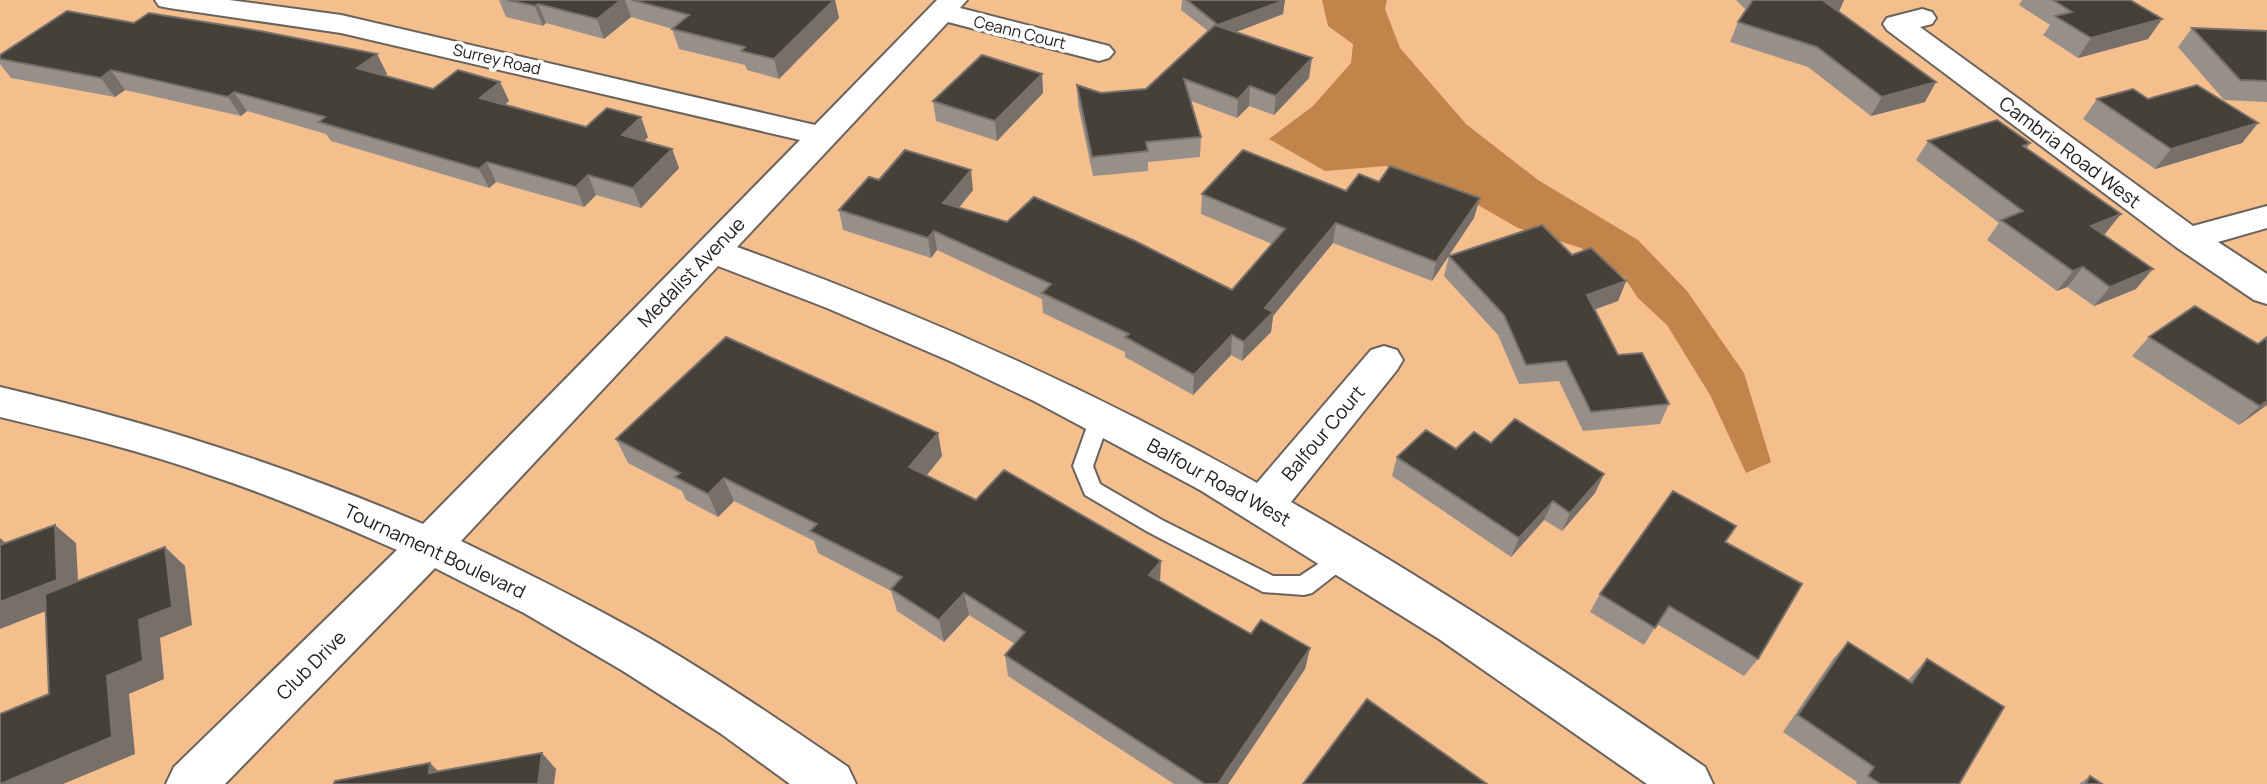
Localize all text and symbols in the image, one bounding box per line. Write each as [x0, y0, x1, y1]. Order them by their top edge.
street label: Ceann Court [972, 10, 1068, 54]
street label: Surrey Road [451, 38, 543, 80]
street label: Cambria Road West [1994, 90, 2146, 214]
street label: Medalist Avenue [632, 211, 750, 333]
street label: Balfour Court [1276, 380, 1370, 486]
street label: Balfour Road West [1143, 432, 1295, 532]
street label: Tournament Boulevard [340, 497, 530, 605]
street label: Club Drive [270, 624, 352, 706]

